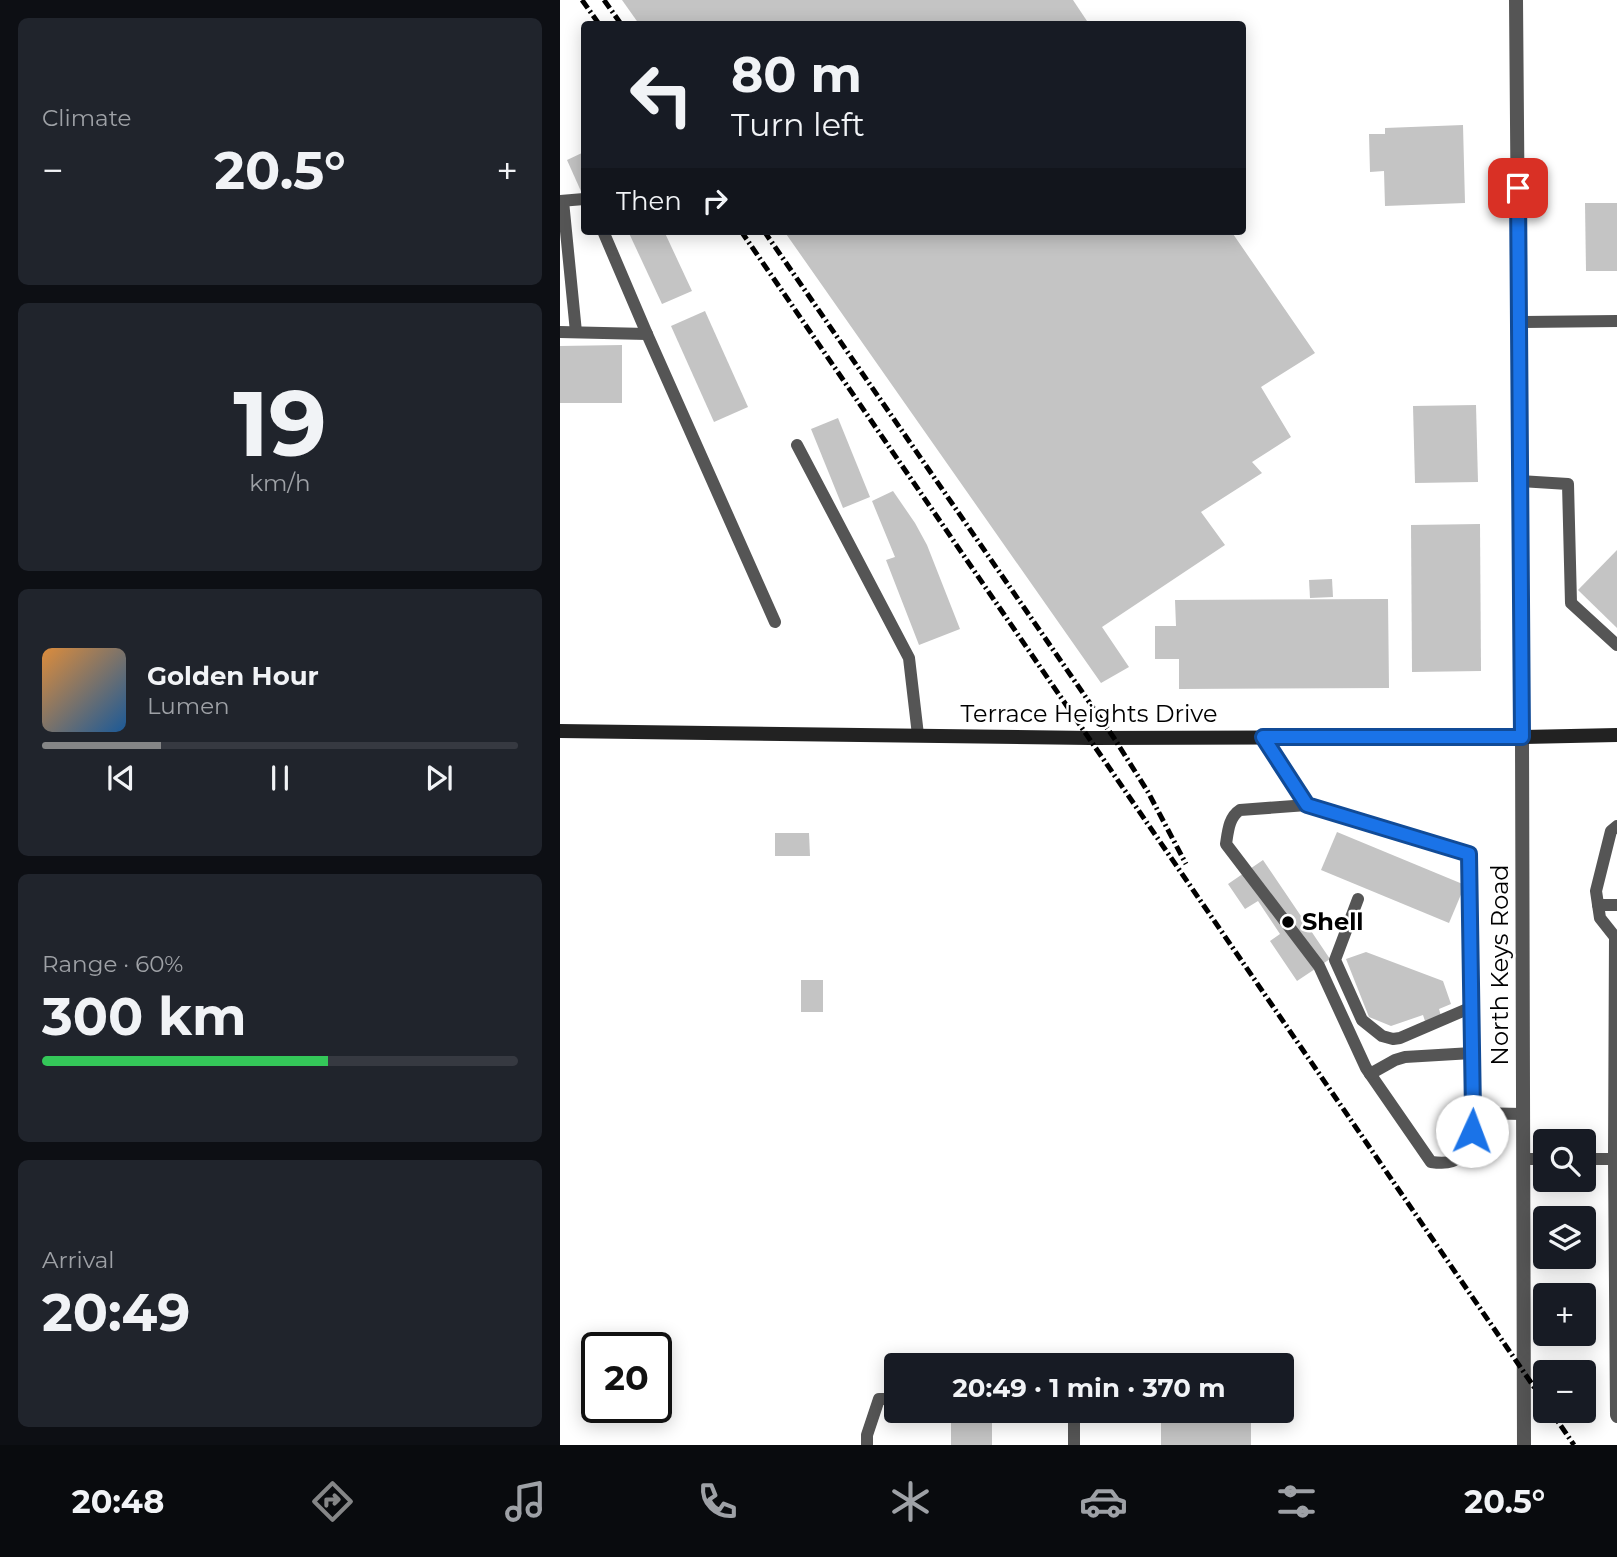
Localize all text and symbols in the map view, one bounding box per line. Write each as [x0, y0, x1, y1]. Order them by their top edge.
text: 80 m [731, 45, 862, 104]
icon: left [616, 49, 707, 140]
text: Climate [42, 104, 131, 132]
text: Turn left [731, 105, 865, 144]
text: 20.5° [214, 139, 346, 202]
text: − [42, 147, 64, 194]
text: + [496, 147, 518, 194]
pin [1488, 158, 1548, 218]
icon: arrive [1499, 169, 1537, 207]
icon: right [696, 182, 734, 220]
text: Then [616, 185, 682, 217]
text: 19 [233, 368, 327, 479]
text: km/h [249, 469, 311, 497]
text: Golden Hour [147, 660, 319, 692]
text: Lumen [147, 692, 230, 720]
street label: Terrace Heights Drive [960, 699, 1218, 728]
icon: previous [102, 759, 140, 797]
icon: pause [261, 759, 299, 797]
icon: next [420, 759, 458, 797]
street label: North Keys Road [1485, 864, 1514, 1066]
place label: Shell [1302, 907, 1364, 936]
marker: Shell [1280, 914, 1296, 930]
text: Range · 60% [42, 950, 183, 978]
text: 300 km [42, 985, 247, 1048]
position arrow [1435, 1094, 1509, 1168]
map controls [1533, 1129, 1596, 1423]
button: search [1533, 1129, 1596, 1192]
button: layers [1533, 1206, 1596, 1269]
text: Arrival [42, 1246, 115, 1274]
text: 20:49 [42, 1281, 190, 1344]
button: + [1533, 1283, 1596, 1346]
speed limit sign: 20 [581, 1332, 672, 1423]
button: − [1533, 1360, 1596, 1423]
text: 20:49 · 1 min · 370 m [953, 1372, 1226, 1404]
icon: directions [308, 1477, 357, 1526]
icon: music [501, 1477, 550, 1526]
icon: phone [693, 1477, 742, 1526]
icon: climate [886, 1477, 935, 1526]
icon: car [1079, 1477, 1128, 1526]
icon: filters [1272, 1477, 1321, 1526]
text: 20:48 [72, 1482, 164, 1521]
text: 20.5° [1464, 1482, 1545, 1521]

